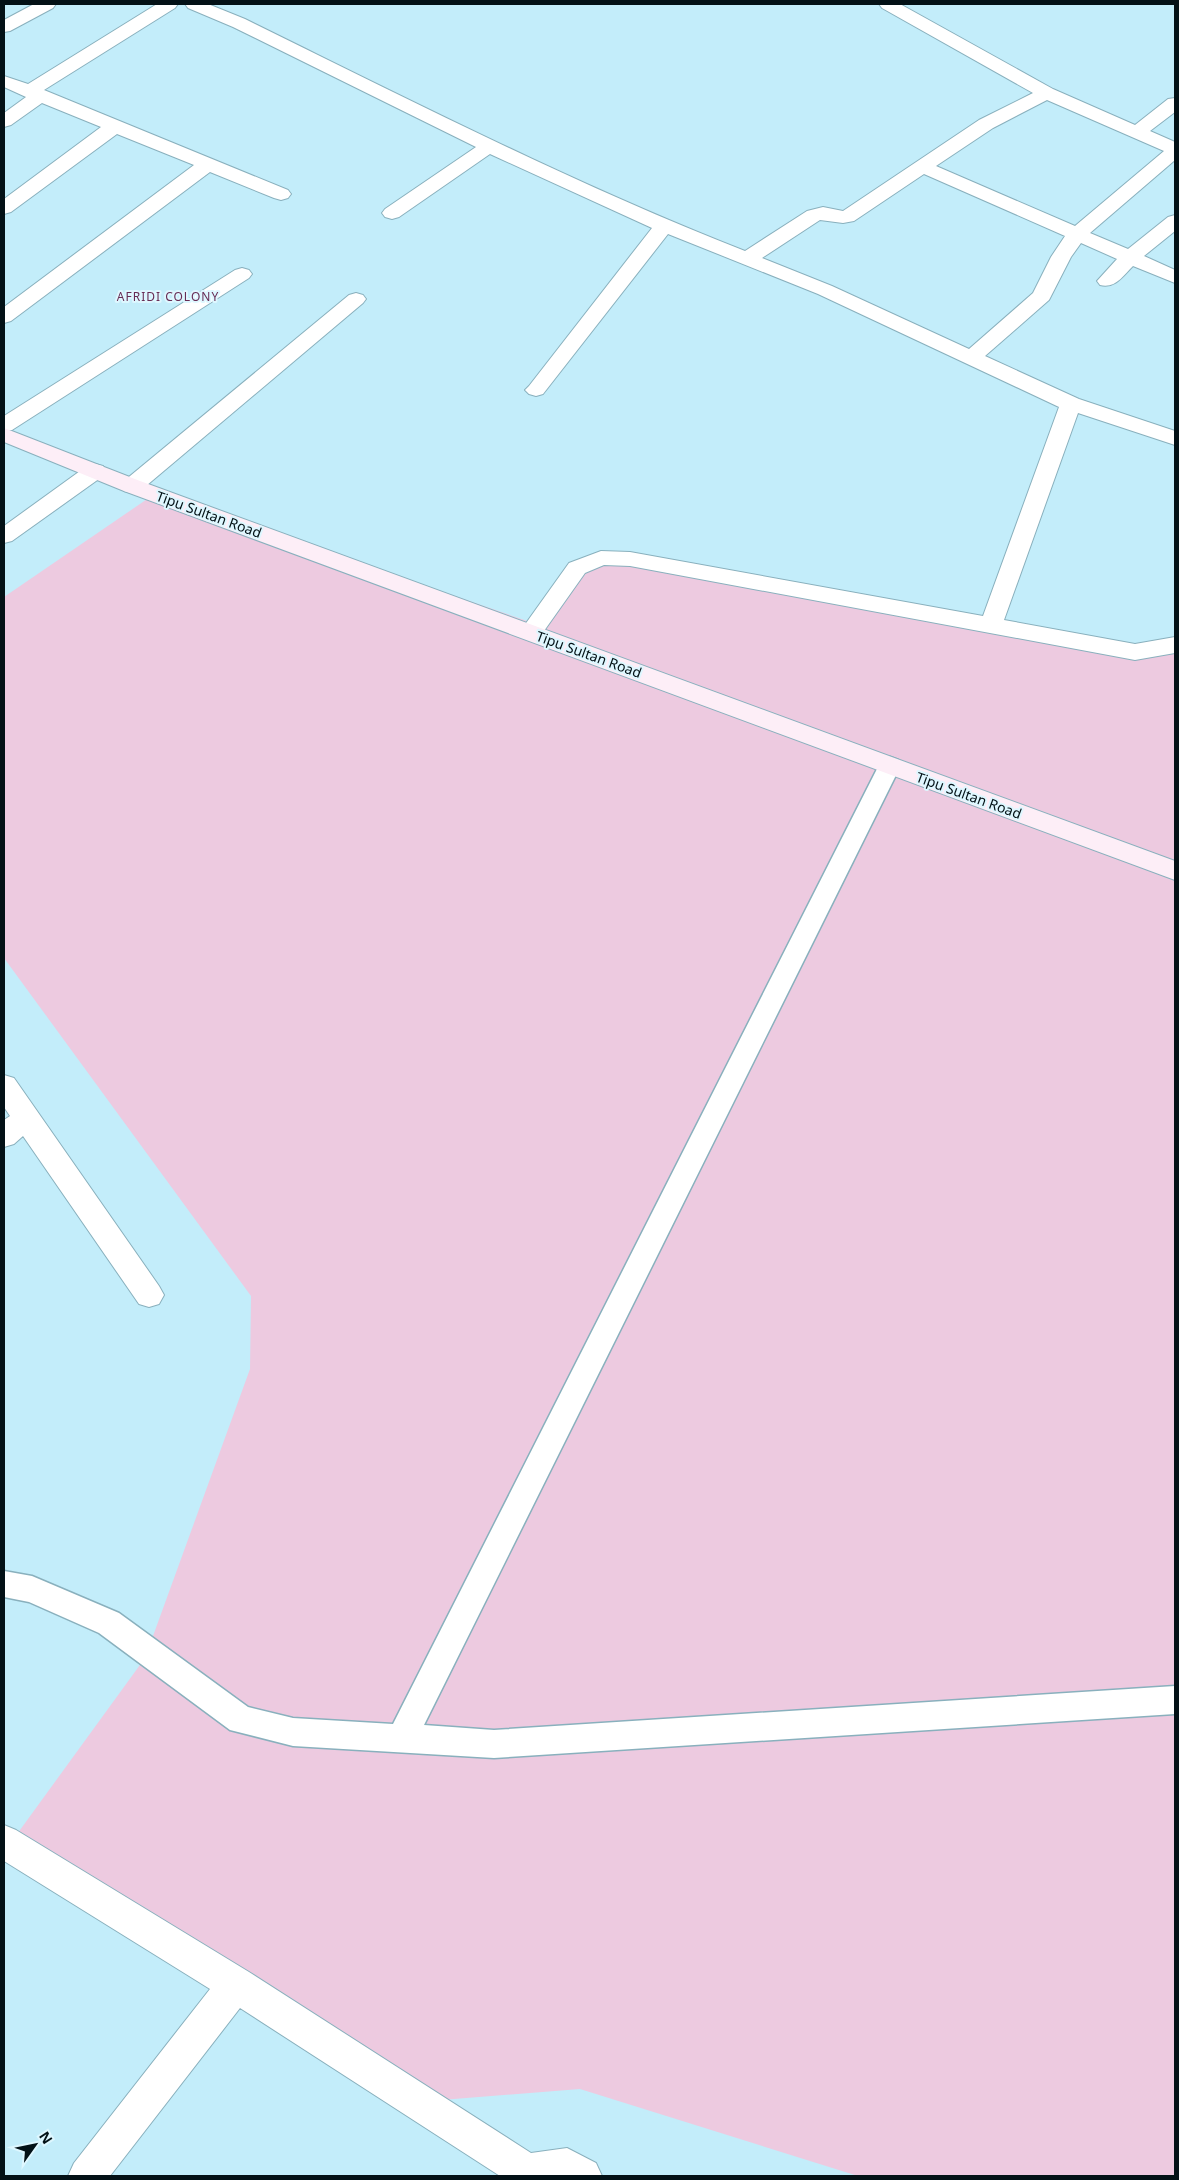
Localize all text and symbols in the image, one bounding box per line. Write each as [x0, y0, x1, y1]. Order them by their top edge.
district label: AFRIDI COLONY [117, 288, 219, 305]
street label: Tipu Sultan Road [154, 486, 264, 542]
street label: Tipu Sultan Road [534, 626, 644, 682]
street label: Tipu Sultan Road [914, 767, 1024, 823]
north arrow [10, 2120, 60, 2170]
text: N [35, 2128, 57, 2148]

